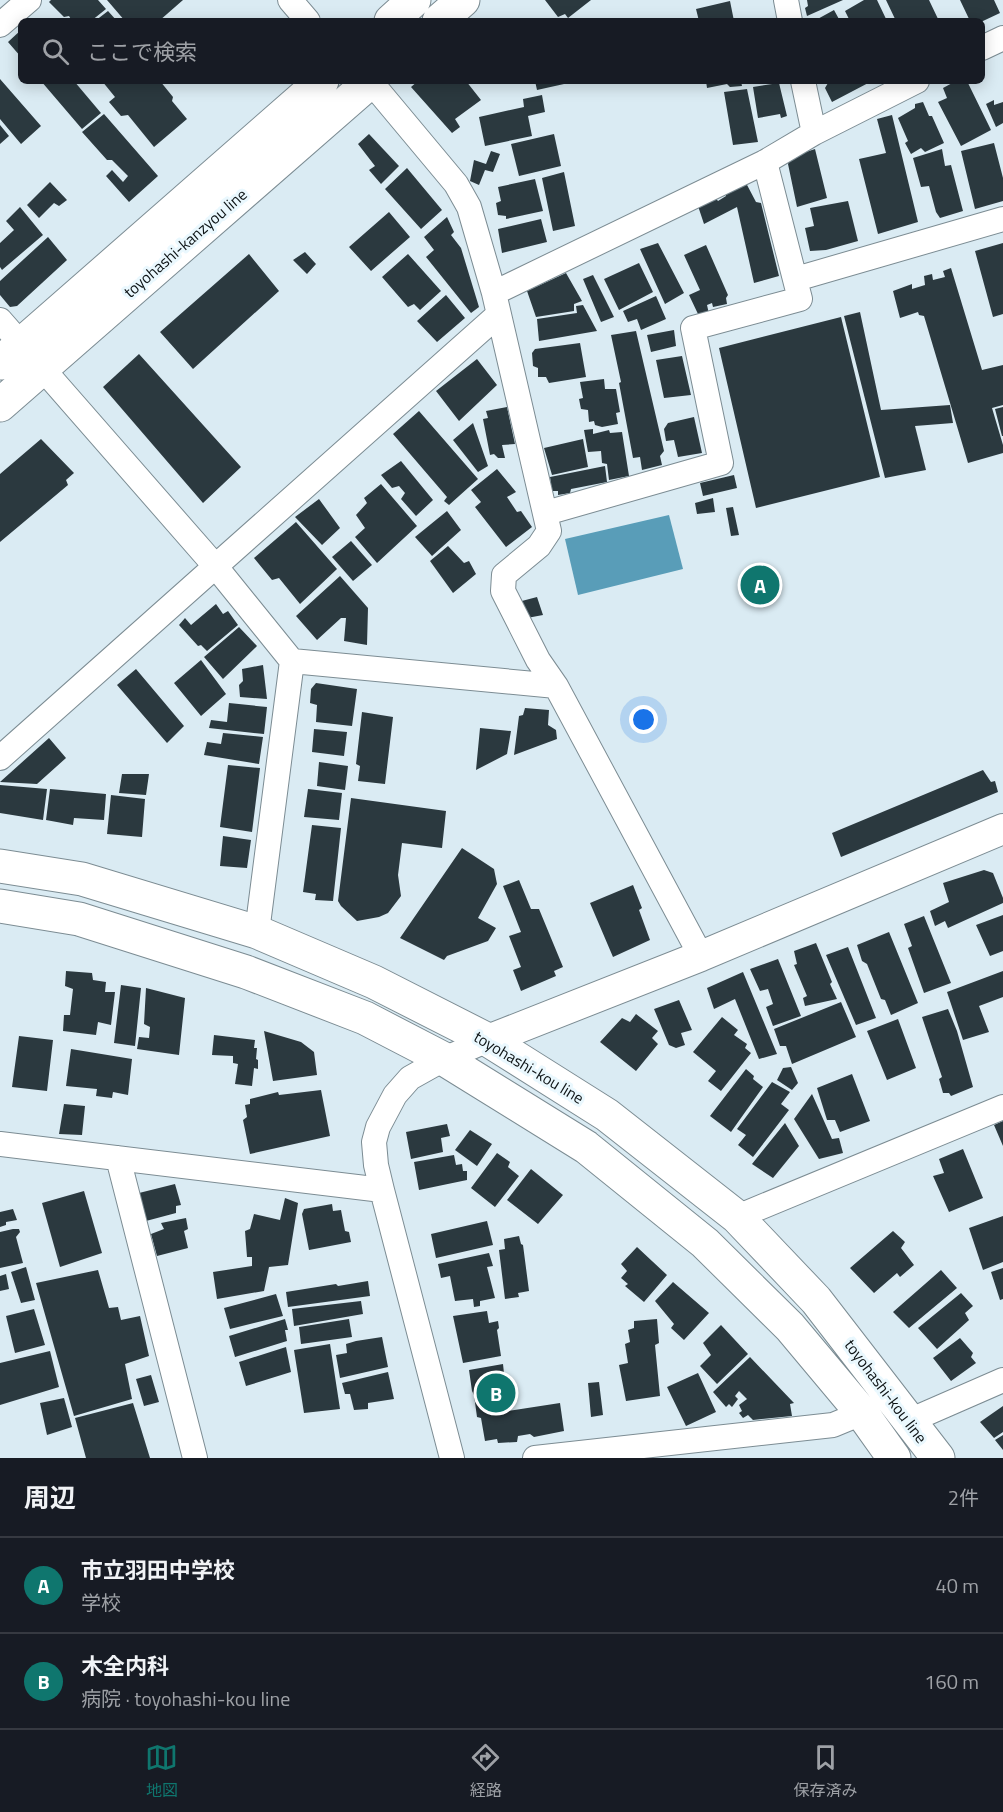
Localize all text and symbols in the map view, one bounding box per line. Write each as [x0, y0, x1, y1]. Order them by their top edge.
search box [18, 18, 985, 84]
icon: search [39, 35, 72, 68]
text: ここで検索 [87, 35, 197, 69]
street label: toyohashi-kanzyou line [118, 183, 252, 303]
pin: A [740, 562, 780, 608]
your location [629, 705, 658, 734]
street label: toyohashi-kou line [469, 1025, 589, 1109]
street label: toyohashi-kou line [839, 1334, 933, 1448]
pin: B [476, 1370, 516, 1416]
text: 周辺 [24, 1478, 76, 1517]
text: 2件 [948, 1482, 979, 1513]
text: 市立羽田中学校 [81, 1553, 235, 1587]
text: A [37, 1570, 50, 1601]
text: 40 m [935, 1570, 979, 1601]
text: 学校 [81, 1587, 121, 1618]
text: 木全内科 [81, 1649, 169, 1683]
text: B [37, 1666, 50, 1697]
text: 160 m [924, 1666, 979, 1697]
text: 病院 · toyohashi-kou line [81, 1683, 290, 1714]
tab: 地図 [145, 1741, 178, 1802]
tab: 経路 [469, 1741, 502, 1802]
tab: 保存済み [793, 1741, 857, 1802]

